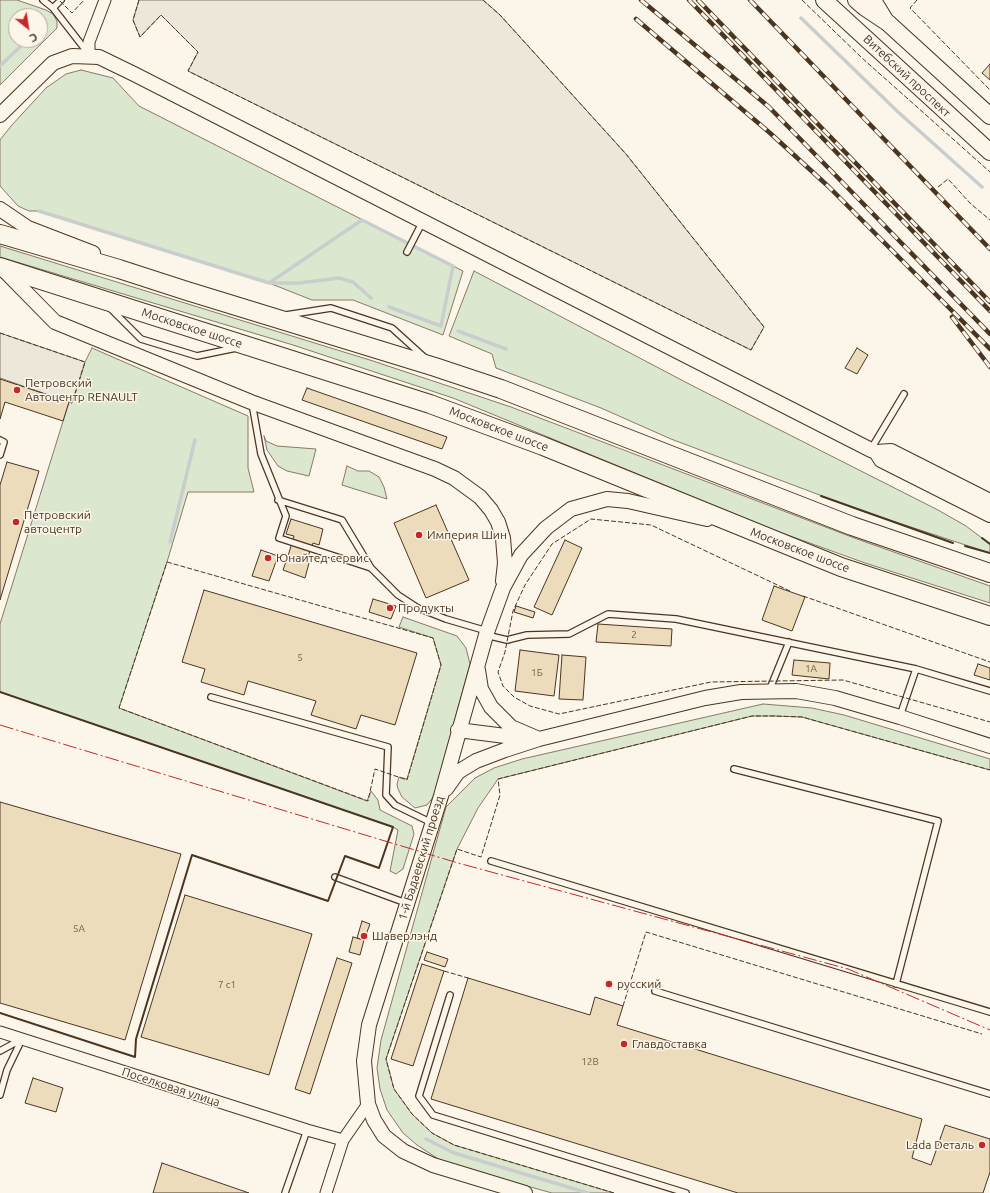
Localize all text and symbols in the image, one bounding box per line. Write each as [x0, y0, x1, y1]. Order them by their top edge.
north arrow [8, 8, 48, 48]
text: С [27, 31, 40, 44]
street label: Витебский проспект [860, 32, 954, 120]
street label: Московское шоссе [140, 305, 244, 351]
place label: Петровский Автоцентр RENAULT [25, 376, 138, 404]
marker: Петровский Автоцентр RENAULT [12, 385, 22, 395]
street label: Московское шоссе [447, 403, 551, 455]
place label: Петровский автоцентр [24, 508, 91, 536]
marker: Петровский автоцентр [11, 517, 21, 527]
street label: Московское шоссе [748, 524, 852, 576]
place label: Империя Шин [427, 528, 507, 542]
marker: Империя Шин [414, 530, 424, 540]
place label: Юнайтед сервис [276, 551, 369, 565]
marker: Юнайтед сервис [263, 553, 273, 563]
place label: Продукты [398, 601, 454, 615]
marker: Продукты [385, 603, 395, 613]
house number: 2 [631, 629, 637, 641]
house number: 5 [297, 652, 303, 664]
house number: 1А [805, 663, 817, 675]
house number: 1Б [531, 667, 543, 679]
street label: 1-й Бадаевский проезд [395, 794, 447, 922]
house number: 5А [73, 923, 85, 935]
place label: Шаверлэнд [372, 929, 437, 943]
marker: Шаверлэнд [359, 931, 369, 941]
place label: русский [617, 977, 661, 991]
house number: 7 с1 [218, 979, 236, 991]
marker: русский [604, 979, 614, 989]
place label: Главдоставка [632, 1037, 707, 1051]
marker: Главдоставка [619, 1039, 629, 1049]
house number: 12В [581, 1056, 599, 1068]
street label: Поселковая улица [120, 1064, 222, 1110]
place label: Lada Dеталь [906, 1138, 974, 1152]
marker: Lada Dеталь [977, 1140, 987, 1150]

